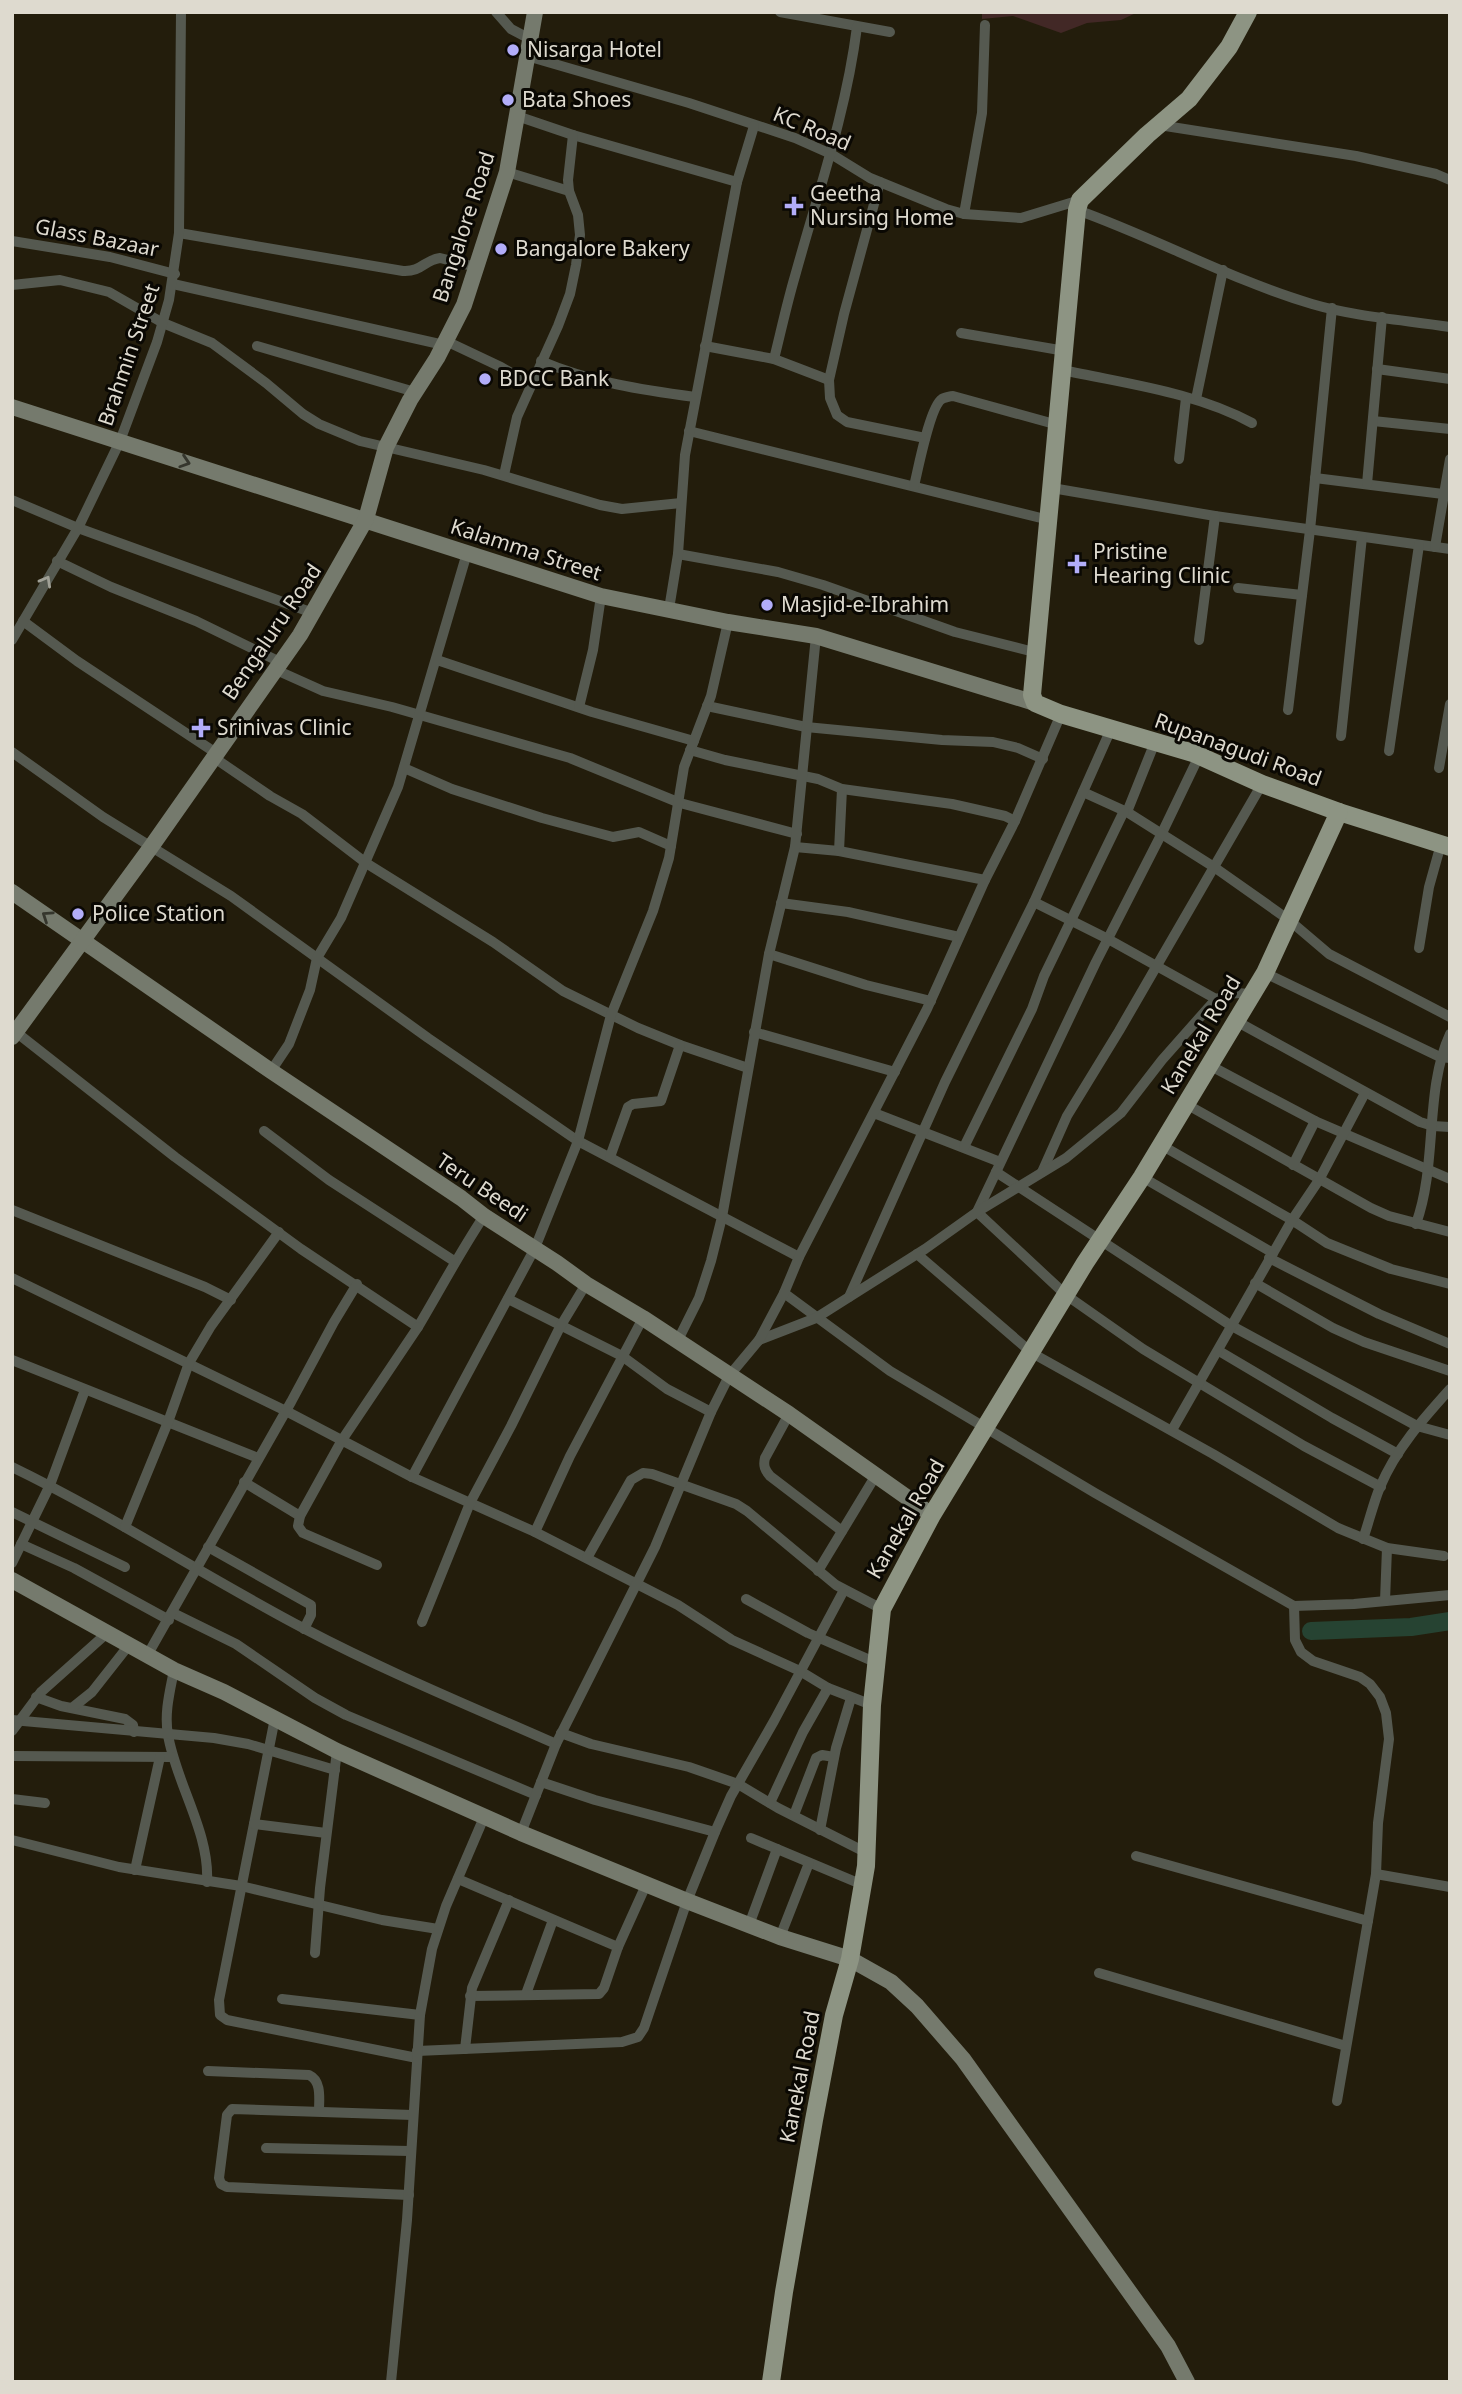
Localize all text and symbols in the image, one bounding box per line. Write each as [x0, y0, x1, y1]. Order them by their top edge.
place label: Nisarga Hotel [527, 35, 662, 63]
marker: Nisarga Hotel [505, 42, 521, 58]
place label: Bata Shoes [522, 85, 631, 113]
marker: Bata Shoes [500, 92, 516, 108]
street label: KC Road [769, 99, 856, 157]
street label: Bangalore Road [425, 148, 501, 306]
place label: Geetha Nursing Home [810, 179, 954, 231]
marker: Geetha Nursing Home [784, 196, 804, 216]
street label: Glass Bazaar [33, 211, 162, 263]
place label: Bangalore Bakery [515, 234, 690, 262]
marker: Bangalore Bakery [493, 241, 509, 257]
street label: Brahmin Street [91, 279, 166, 430]
place label: BDCC Bank [499, 364, 610, 392]
marker: BDCC Bank [477, 371, 493, 387]
one-way arrow [178, 454, 191, 468]
street label: Kalamma Street [447, 511, 606, 587]
place label: Pristine Hearing Clinic [1093, 537, 1230, 589]
marker: Pristine Hearing Clinic [1067, 554, 1087, 574]
street label: Bengaluru Road [215, 558, 327, 705]
one-way arrow [38, 575, 51, 588]
place label: Masjid-e-Ibrahim [781, 590, 949, 618]
marker: Masjid-e-Ibrahim [759, 597, 775, 613]
street label: Rupanagudi Road [1151, 706, 1326, 792]
place label: Srinivas Clinic [217, 713, 352, 741]
marker: Srinivas Clinic [191, 718, 211, 738]
place label: Police Station [92, 899, 225, 927]
marker: Police Station [70, 906, 86, 922]
one-way arrow [42, 912, 55, 924]
street label: Kanekal Road [1154, 970, 1247, 1099]
street label: Teru Beedi [431, 1146, 534, 1228]
street label: Kanekal Road [860, 1454, 951, 1583]
street label: Kanekal Road [772, 2008, 826, 2145]

